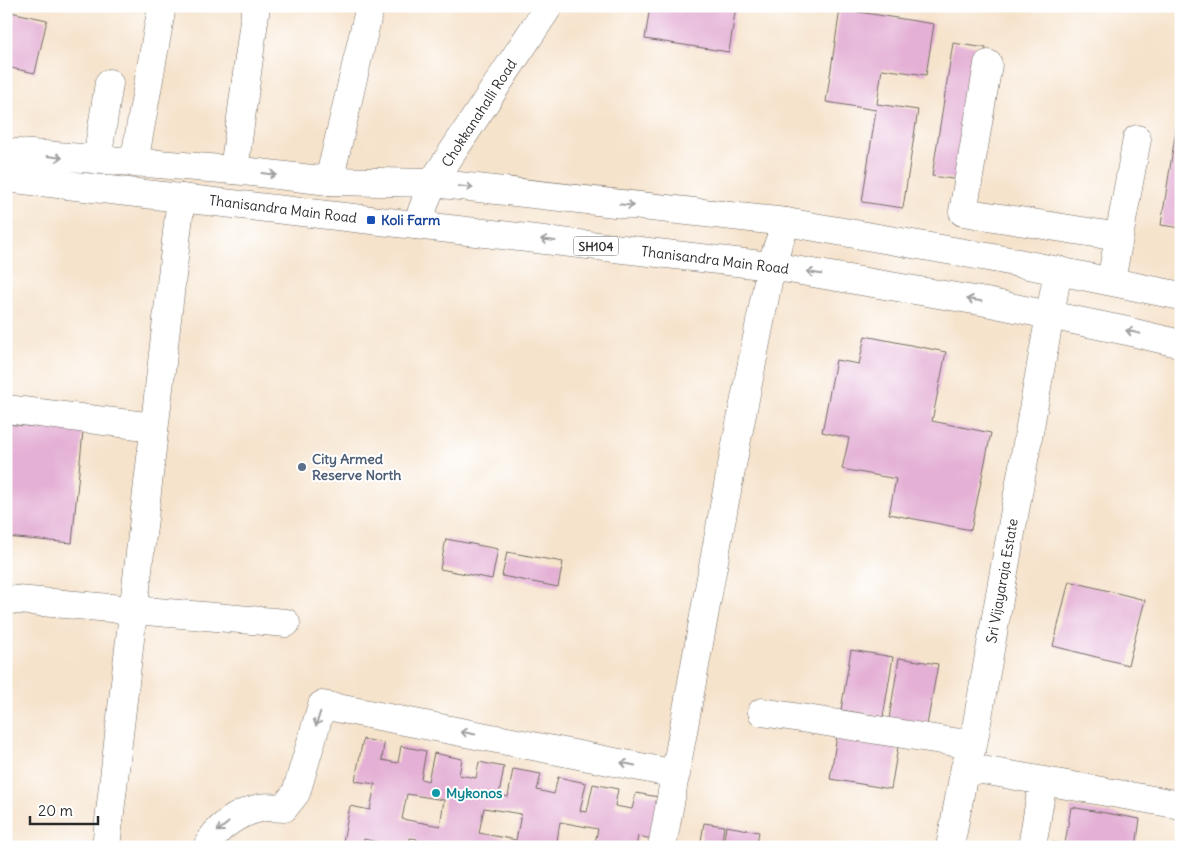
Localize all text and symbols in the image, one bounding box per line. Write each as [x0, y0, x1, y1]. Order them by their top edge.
street label: Chokkanahalli Road [437, 56, 521, 170]
one-way arrow [46, 152, 62, 162]
one-way arrow [261, 169, 277, 179]
one-way arrow [458, 182, 474, 192]
street label: Thanisandra Main Road [208, 191, 358, 227]
one-way arrow [619, 200, 635, 209]
place label: Koli Farm [381, 211, 441, 229]
marker: Koli Farm [365, 214, 377, 226]
one-way arrow [541, 235, 557, 245]
road number: SH104 [574, 237, 618, 256]
street label: Thanisandra Main Road [640, 242, 790, 278]
one-way arrow [806, 268, 822, 278]
one-way arrow [966, 294, 982, 304]
one-way arrow [1126, 327, 1142, 336]
place label: City Armed Reserve North [312, 450, 401, 484]
marker: City Armed Reserve North [296, 461, 308, 473]
street label: Sri Vijayaraja Estate [982, 517, 1022, 645]
one-way arrow [313, 710, 322, 726]
one-way arrow [461, 728, 477, 738]
one-way arrow [620, 759, 636, 769]
place label: Mykonos [446, 784, 503, 802]
marker: Mykonos [430, 787, 442, 799]
scale bar [30, 793, 98, 825]
text: 20 m [38, 801, 73, 820]
one-way arrow [217, 821, 230, 832]

